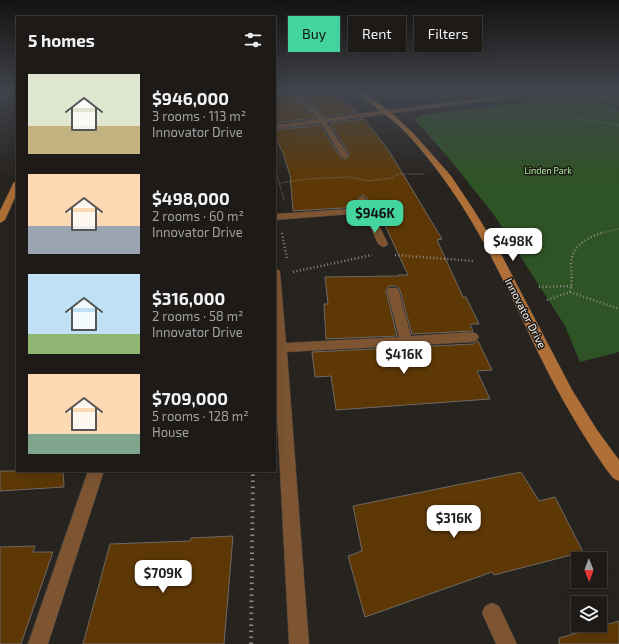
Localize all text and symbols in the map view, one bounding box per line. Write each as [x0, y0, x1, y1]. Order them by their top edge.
chip: Buy [288, 16, 340, 52]
chip: Rent [348, 16, 406, 52]
chip: Filters [414, 16, 482, 52]
icon: filters [242, 29, 264, 51]
text: 5 homes [28, 30, 95, 50]
text: $946,000 [152, 88, 229, 108]
icon: home [60, 90, 108, 138]
text: 3 rooms · 113 m² [152, 108, 246, 124]
text: Innovator Drive [152, 124, 243, 140]
park label: Linden Park [524, 165, 572, 176]
text: $498,000 [152, 188, 230, 208]
icon: home [60, 190, 108, 238]
pin: $946K [347, 200, 403, 234]
text: $946K [355, 205, 395, 221]
text: 2 rooms · 60 m² [152, 208, 244, 224]
text: Innovator Drive [152, 224, 243, 240]
pin: $498K [485, 228, 541, 262]
text: $498K [493, 233, 533, 249]
street label: Innovator Drive [503, 276, 549, 350]
text: $316,000 [152, 288, 225, 308]
icon: home [60, 290, 108, 338]
text: 2 rooms · 58 m² [152, 308, 243, 324]
text: Innovator Drive [152, 324, 243, 340]
pin: $416K [376, 341, 432, 375]
text: $416K [385, 346, 423, 362]
text: $709,000 [152, 388, 228, 408]
icon: home [60, 390, 108, 438]
text: 5 rooms · 128 m² [152, 408, 249, 424]
text: House [152, 424, 189, 440]
pin: $316K [426, 505, 482, 539]
text: $316K [436, 510, 472, 526]
north arrow [571, 552, 607, 588]
map controls [571, 552, 607, 632]
pin: $709K [135, 560, 191, 594]
text: $709K [144, 565, 182, 581]
button: layers [571, 596, 607, 632]

